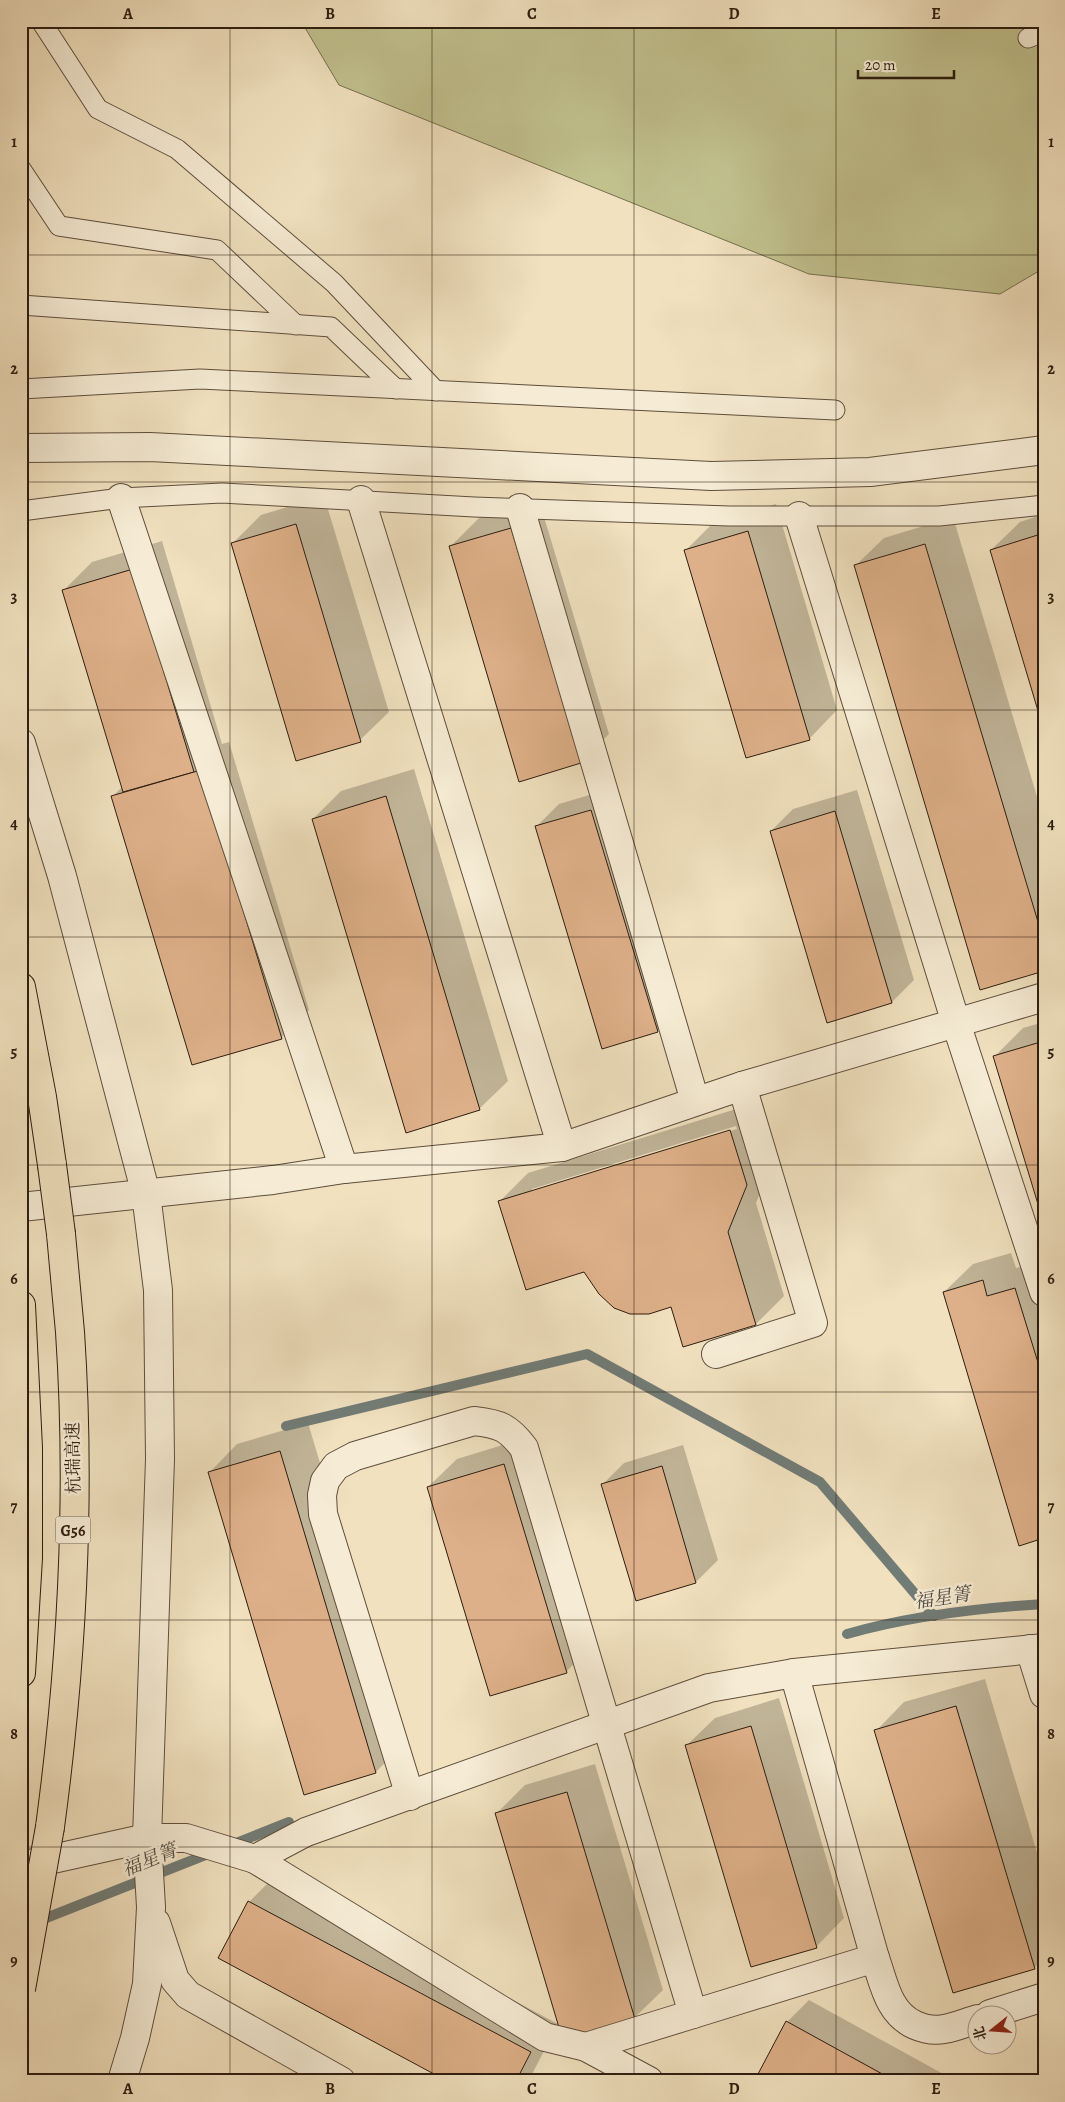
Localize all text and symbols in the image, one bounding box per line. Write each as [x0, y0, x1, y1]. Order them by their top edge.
text: A [122, 3, 134, 25]
text: B [325, 3, 335, 25]
text: C [527, 3, 537, 25]
text: D [728, 3, 740, 25]
text: E [931, 3, 941, 25]
scale bar [858, 48, 954, 80]
text: 20 m [865, 55, 896, 75]
text: 1 [11, 131, 17, 153]
text: 1 [1048, 131, 1054, 153]
text: 2 [10, 358, 18, 380]
text: 2 [1047, 358, 1055, 380]
text: 3 [11, 586, 18, 608]
text: 3 [1048, 586, 1055, 608]
text: 4 [10, 813, 18, 835]
text: 4 [1047, 813, 1055, 835]
text: 5 [11, 1041, 18, 1063]
text: 5 [1048, 1041, 1055, 1063]
text: 6 [10, 1268, 18, 1290]
text: 6 [1047, 1268, 1055, 1290]
street label: 杭瑞高速 [60, 1422, 86, 1494]
text: 7 [11, 1496, 18, 1518]
text: 7 [1048, 1496, 1055, 1518]
road number: G56 [56, 1516, 90, 1544]
water label: 福星箐 [912, 1580, 975, 1615]
text: 8 [10, 1723, 18, 1745]
text: 8 [1047, 1723, 1055, 1745]
water label: 福星箐 [118, 1836, 183, 1883]
text: 9 [10, 1950, 18, 1972]
text: 9 [1047, 1950, 1055, 1972]
north arrow [968, 2004, 1018, 2054]
text: 北 [969, 2024, 991, 2043]
text: A [122, 2078, 134, 2100]
text: B [325, 2078, 335, 2100]
text: C [527, 2078, 537, 2100]
text: D [728, 2078, 740, 2100]
text: E [931, 2078, 941, 2100]

